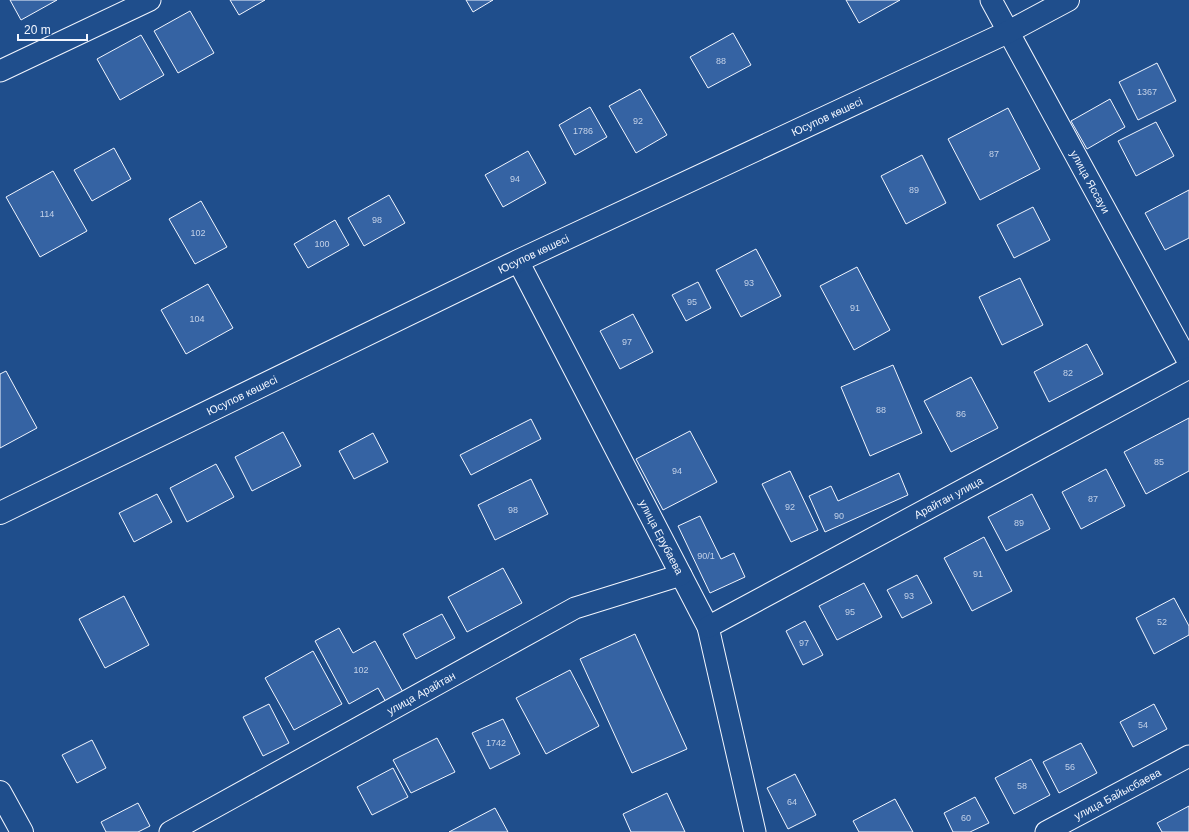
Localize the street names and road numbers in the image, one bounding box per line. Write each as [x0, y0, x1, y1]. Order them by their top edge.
street label: Юсупов көшесі [789, 95, 864, 138]
street label: улица Яссауи [1068, 148, 1112, 215]
street label: Юсупов көшесі [496, 232, 571, 276]
street label: Юсупов көшесі [205, 373, 279, 418]
street label: Арайтан улица [912, 474, 986, 521]
street label: улица Ерубаева [637, 498, 686, 577]
street label: улица Арайтан [385, 669, 457, 717]
street label: улица Байысбаева [1072, 766, 1164, 822]

